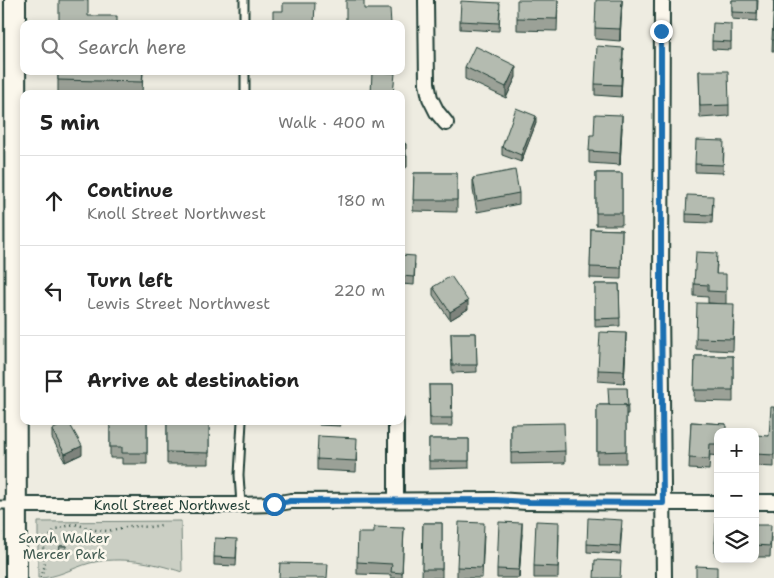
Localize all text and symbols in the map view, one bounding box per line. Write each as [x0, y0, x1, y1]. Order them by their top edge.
search box [20, 20, 405, 75]
route end [650, 20, 673, 43]
icon: search [38, 34, 66, 62]
text: Search here [78, 35, 187, 60]
text: 5 min [40, 109, 100, 137]
text: Walk · 400 m [278, 112, 385, 133]
text: Continue [87, 178, 173, 203]
icon: ahead [40, 187, 68, 215]
text: 180 m [337, 190, 385, 211]
text: Knoll Street Northwest [87, 203, 266, 224]
text: Turn left [87, 268, 173, 293]
icon: left [40, 277, 68, 305]
text: 220 m [333, 280, 385, 301]
text: Lewis Street Northwest [87, 293, 270, 314]
icon: arrive [40, 367, 68, 395]
text: Arrive at destination [87, 368, 299, 393]
map controls [714, 428, 759, 563]
button: + [714, 428, 759, 473]
button: − [714, 473, 759, 518]
route start [263, 493, 286, 516]
street label: Knoll Street Northwest [94, 496, 250, 514]
button: layers [714, 518, 759, 563]
park label: Sarah Walker Mercer Park [18, 529, 110, 563]

